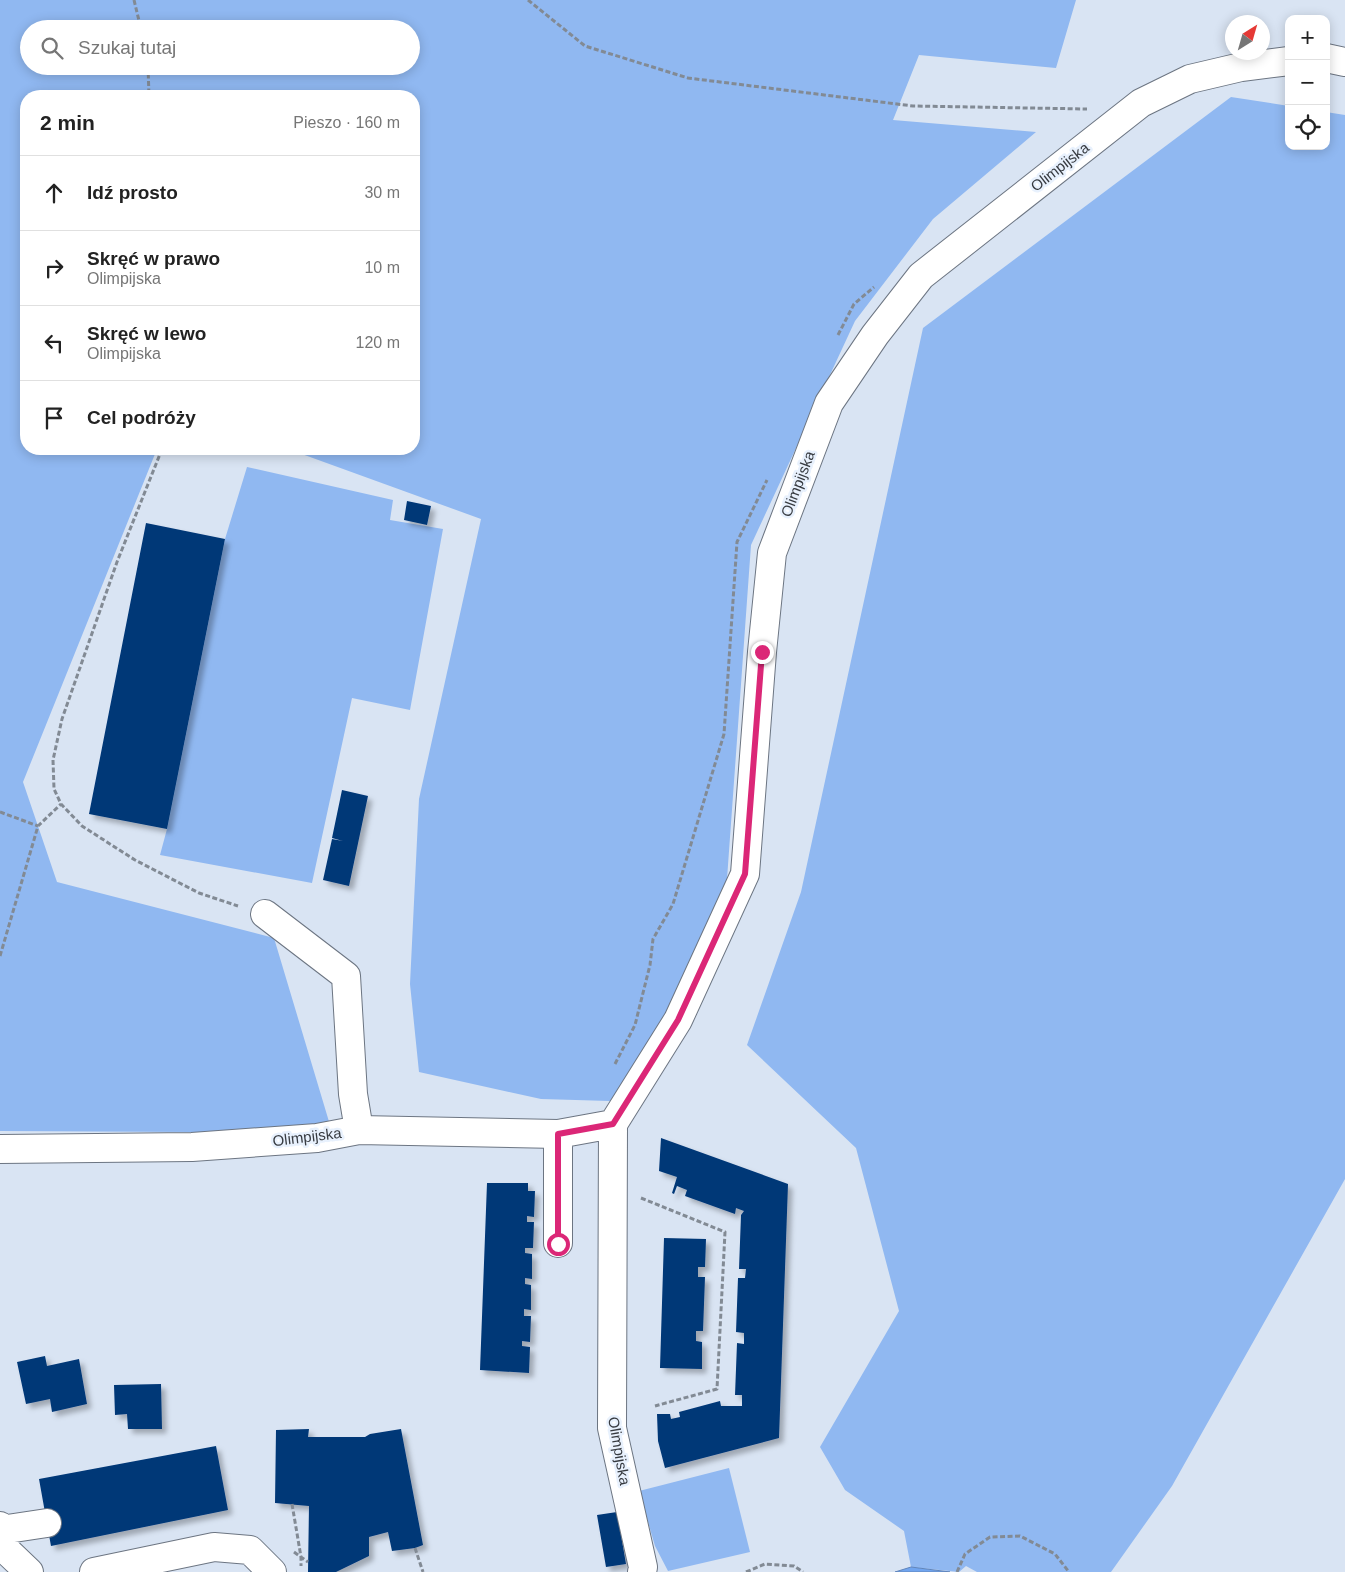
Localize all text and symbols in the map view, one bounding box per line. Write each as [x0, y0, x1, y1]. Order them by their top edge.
north arrow [1225, 15, 1270, 60]
map controls [1285, 15, 1330, 150]
button: + [1285, 15, 1330, 60]
search box [20, 20, 420, 75]
icon: search [38, 34, 66, 62]
text: Szukaj tutaj [78, 37, 176, 58]
button: − [1285, 60, 1330, 105]
button: locate [1285, 105, 1330, 150]
text: 2 min [40, 111, 95, 134]
text: Pieszo · 160 m [293, 114, 400, 131]
street label: Olimpijska [1027, 138, 1093, 195]
icon: ahead [40, 179, 68, 207]
text: Idź prosto [87, 182, 178, 203]
text: 30 m [364, 184, 400, 201]
text: Skręć w prawo [87, 248, 220, 269]
icon: right [40, 254, 68, 282]
text: 10 m [364, 259, 400, 276]
text: Olimpijska [87, 270, 161, 287]
text: Skręć w lewo [87, 323, 206, 344]
icon: left [40, 329, 68, 357]
text: 120 m [356, 334, 400, 351]
text: Olimpijska [87, 345, 161, 362]
icon: arrive [40, 404, 68, 432]
text: Cel podróży [87, 407, 196, 428]
street label: Olimpijska [777, 448, 818, 519]
route end [751, 641, 774, 664]
street label: Olimpijska [272, 1124, 343, 1149]
route start [547, 1233, 570, 1256]
street label: Olimpijska [605, 1415, 634, 1487]

